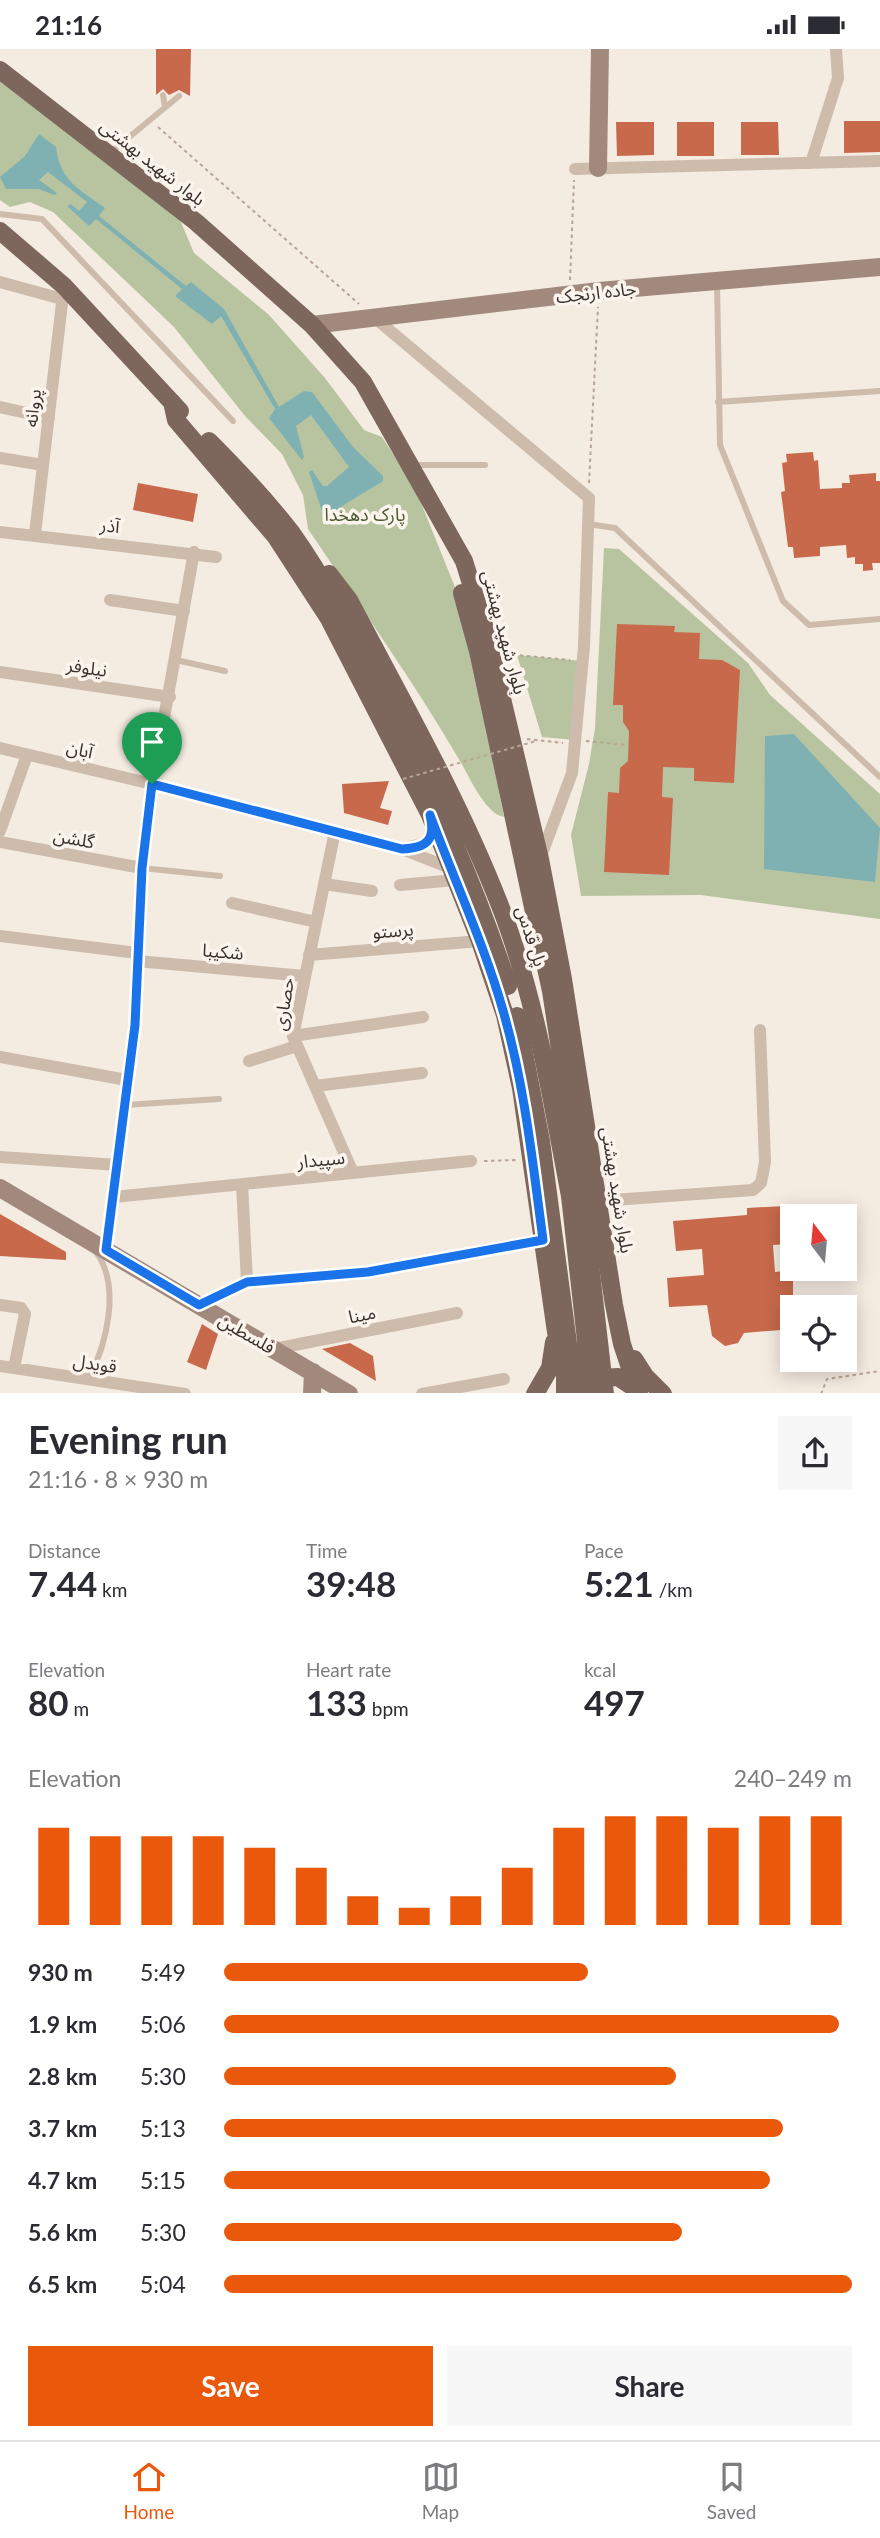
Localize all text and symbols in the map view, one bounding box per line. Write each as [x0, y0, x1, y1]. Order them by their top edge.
text: 21:16 [35, 9, 102, 41]
street label: بلوار شهید بهشتی [95, 114, 210, 211]
street label: جاده ارنجک [555, 277, 637, 308]
street label: پروانه [19, 388, 46, 428]
park label: پارک دهخدا [324, 503, 406, 526]
street label: آذر [98, 513, 122, 538]
street label: بلوار شهید بهشتی [477, 568, 532, 697]
street label: نیلوفر [64, 653, 109, 682]
pin [122, 712, 182, 784]
icon: arrive [133, 723, 171, 761]
street label: آبان [64, 735, 96, 764]
street label: گلشن [52, 824, 97, 854]
street label: پل قدس [511, 903, 552, 969]
street label: پرستو [371, 917, 415, 944]
street label: شکیبا [201, 938, 245, 964]
street label: حصاری [268, 976, 299, 1032]
street label: بلوار شهید بهشتی [596, 1125, 639, 1255]
street label: سپیدار [295, 1146, 346, 1174]
north arrow [780, 1204, 858, 1281]
map controls [780, 1204, 857, 1372]
button: locate [780, 1295, 857, 1372]
street label: مینا [346, 1301, 378, 1327]
street label: فلسطین [214, 1308, 279, 1359]
street label: قویدل [72, 1349, 118, 1378]
text: Evening run [28, 1416, 228, 1462]
button: share [778, 1416, 852, 1490]
text: 21:16 · 8 × 930 m [28, 1465, 208, 1493]
text: Distance [28, 1539, 101, 1562]
text: Time [306, 1539, 347, 1562]
text: Pace [584, 1539, 623, 1562]
text: 7.44 [28, 1562, 97, 1604]
text: 39:48 [306, 1562, 396, 1604]
text: 5:21 [584, 1562, 654, 1604]
text: km [97, 1578, 127, 1601]
text: /km [654, 1578, 693, 1601]
text: Elevation [28, 1658, 105, 1681]
text: Heart rate [306, 1658, 391, 1681]
text: kcal [584, 1658, 616, 1681]
text: 80 [28, 1681, 69, 1723]
text: 133 [306, 1681, 367, 1723]
text: 497 [584, 1681, 645, 1723]
text: m [69, 1697, 89, 1720]
text: bpm [367, 1697, 409, 1720]
text: Elevation [28, 1764, 121, 1792]
text: 240–249 m [734, 1764, 852, 1792]
text: 930 m [28, 1958, 93, 1986]
text: 5:49 [140, 1958, 186, 1986]
text: 1.9 km [28, 2010, 97, 2038]
text: 5:06 [140, 2010, 186, 2038]
text: 2.8 km [28, 2062, 97, 2090]
text: 5:30 [140, 2062, 186, 2090]
text: 3.7 km [28, 2114, 97, 2142]
text: 5:13 [140, 2114, 186, 2142]
text: 4.7 km [28, 2166, 97, 2194]
text: 5:15 [140, 2166, 186, 2194]
text: 5.6 km [28, 2218, 97, 2246]
text: 5:30 [140, 2218, 186, 2246]
text: 6.5 km [28, 2270, 97, 2298]
text: 5:04 [140, 2270, 186, 2298]
button: Save [28, 2346, 433, 2426]
button: Share [447, 2346, 852, 2426]
tab: Home [124, 2458, 174, 2523]
tab: Map [422, 2458, 460, 2523]
tab: Saved [707, 2458, 756, 2523]

